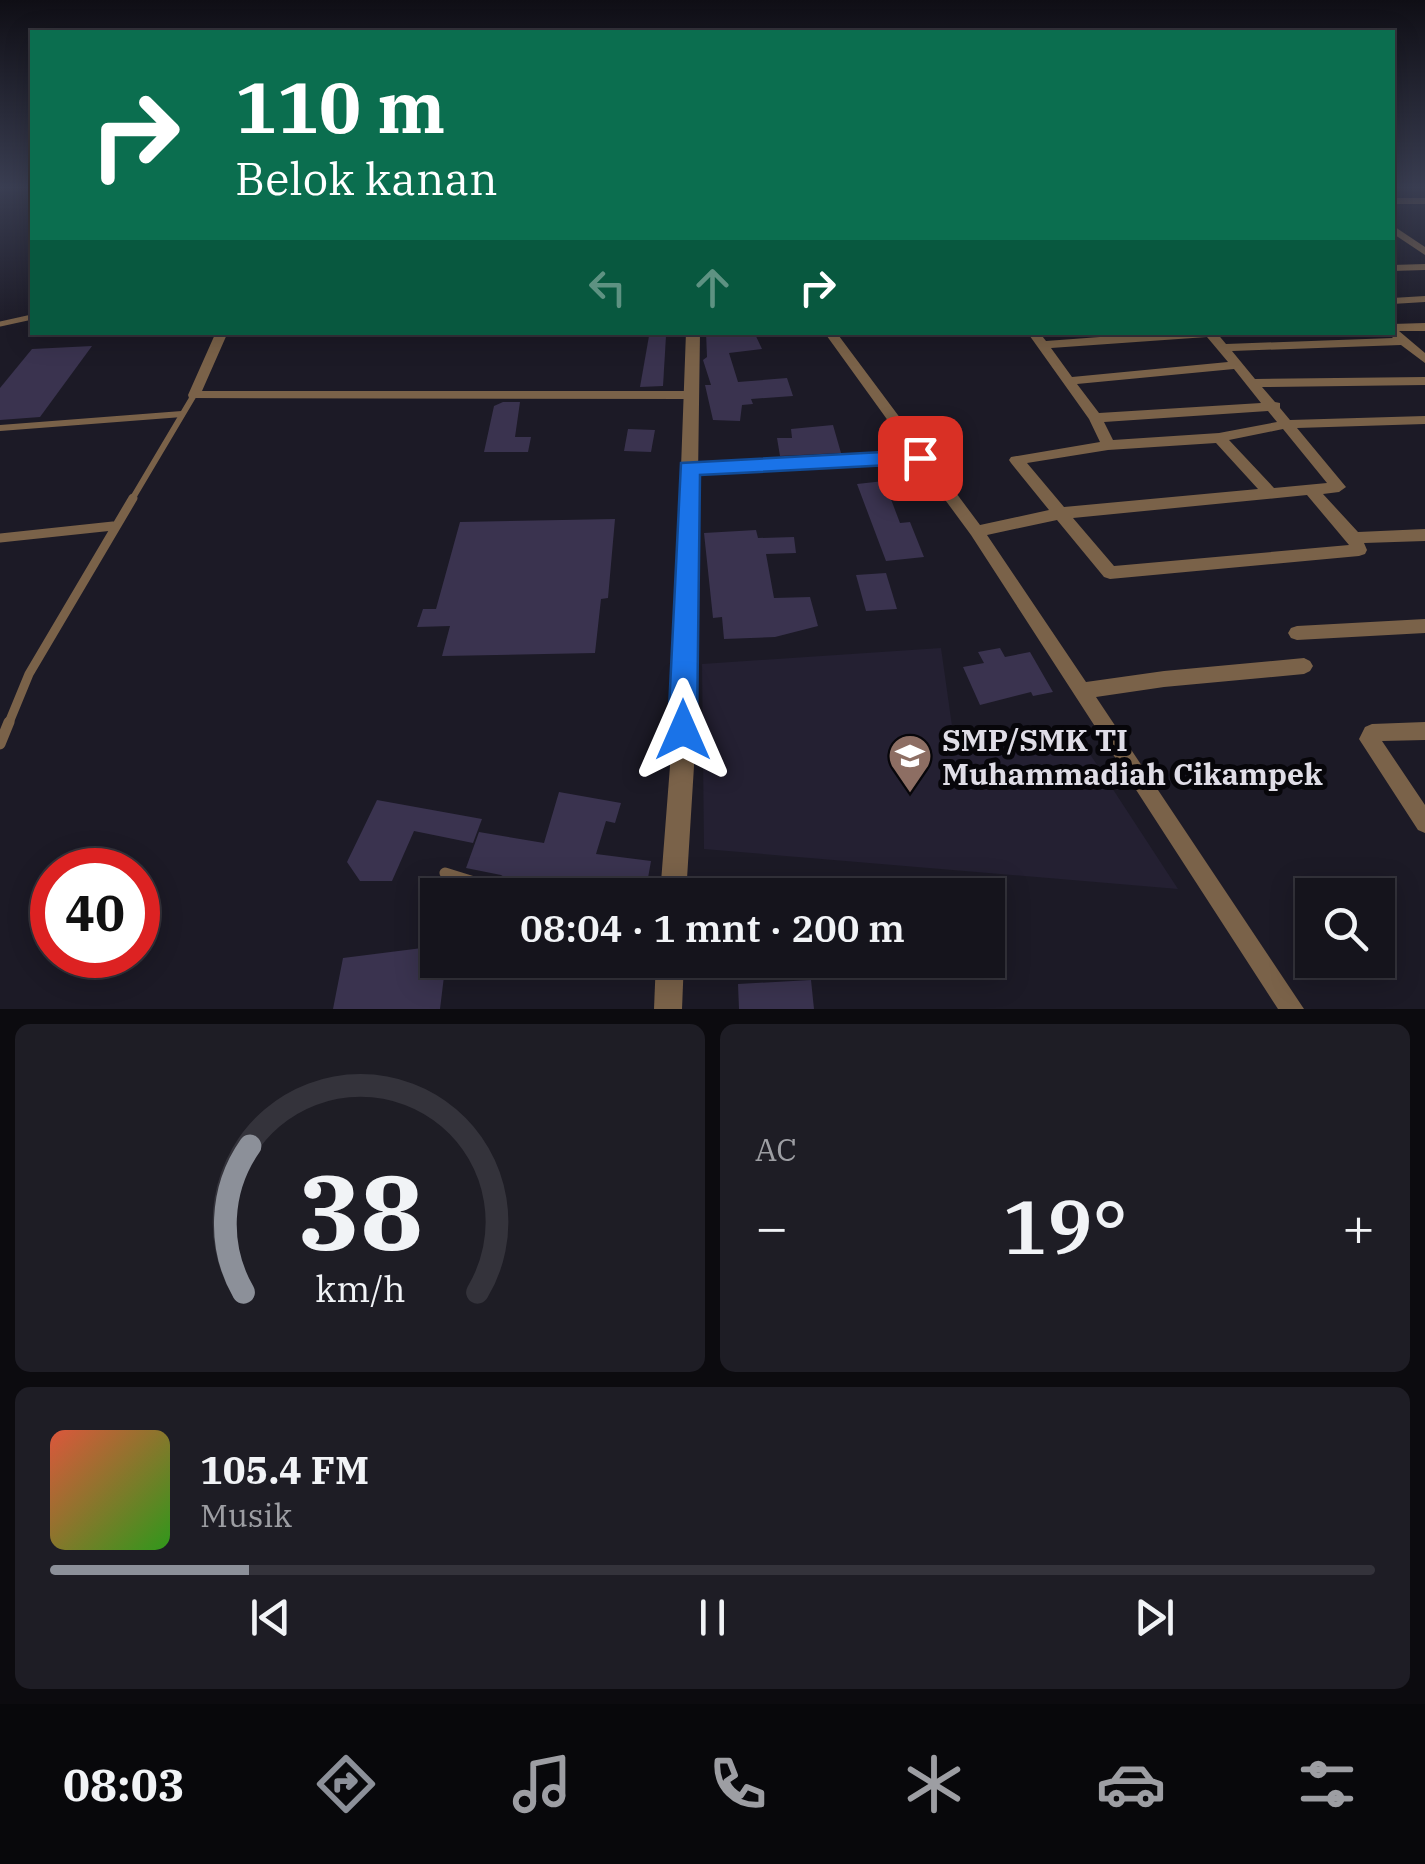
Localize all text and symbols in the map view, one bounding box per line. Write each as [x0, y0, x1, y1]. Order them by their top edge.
text: 110 m [235, 61, 445, 152]
icon: right [70, 70, 200, 200]
text: Belok kanan [235, 149, 498, 207]
icon: left [580, 260, 635, 315]
icon: ahead [685, 260, 740, 315]
icon: right [790, 260, 845, 315]
pin [878, 416, 963, 501]
icon: arrive [893, 431, 948, 486]
position arrow [631, 678, 735, 782]
place label: SMP/SMK TI Muhammadiah Cikampek [942, 720, 1323, 793]
school or university icon: SMP/SMK TI Muhammadiah Cikampek [887, 733, 933, 794]
speed limit sign: 40 [30, 848, 160, 978]
map controls [1295, 878, 1395, 978]
button: search [1295, 878, 1395, 978]
text: 08:04 · 1 mnt · 200 m [520, 903, 905, 952]
text: AC [755, 1128, 797, 1170]
text: 38 [298, 1143, 422, 1279]
text: 19° [1002, 1177, 1128, 1275]
text: − [755, 1191, 788, 1262]
text: + [1342, 1191, 1375, 1262]
text: km/h [315, 1265, 405, 1312]
text: 105.4 FM [200, 1445, 369, 1494]
text: Musik [200, 1494, 292, 1536]
icon: previous [243, 1590, 298, 1645]
icon: pause [685, 1590, 740, 1645]
icon: next [1127, 1590, 1182, 1645]
icon: directions [311, 1749, 381, 1819]
icon: music [507, 1749, 577, 1819]
icon: phone [703, 1749, 773, 1819]
icon: climate [899, 1749, 969, 1819]
icon: car [1096, 1749, 1166, 1819]
icon: filters [1292, 1749, 1362, 1819]
text: 08:03 [63, 1755, 185, 1813]

